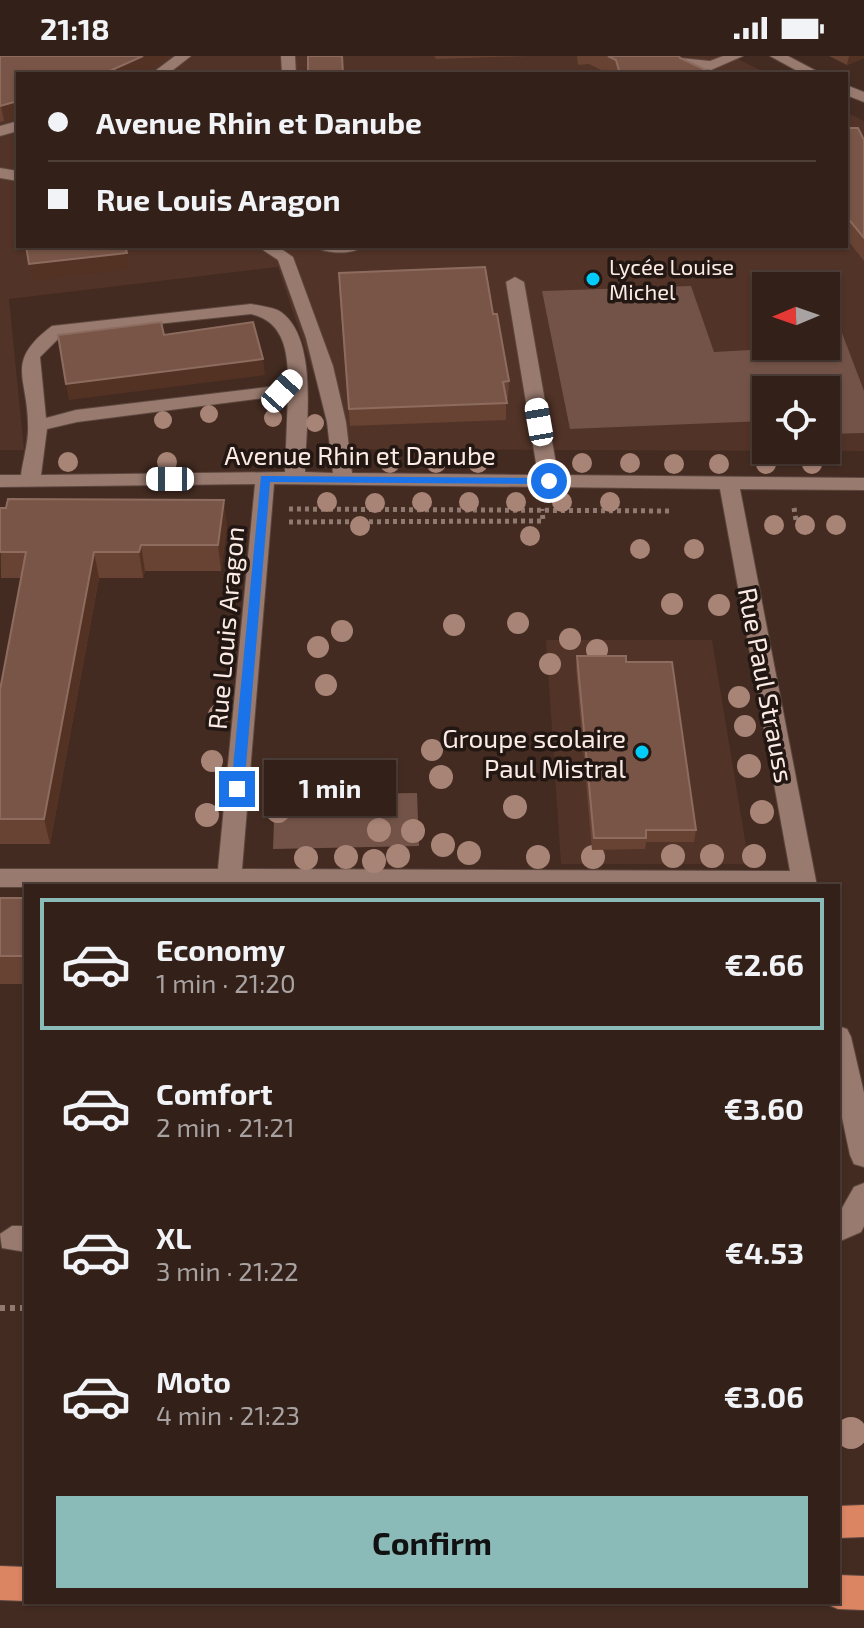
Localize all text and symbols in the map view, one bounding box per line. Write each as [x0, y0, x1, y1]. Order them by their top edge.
text: 21:18 [40, 10, 110, 46]
text: Avenue Rhin et Danube [96, 104, 422, 140]
text: Rue Louis Aragon [96, 181, 341, 217]
place label: Lycée Louise Michel [609, 253, 734, 304]
marker: Lycée Louise Michel [584, 270, 602, 288]
north arrow [752, 272, 840, 360]
map controls [752, 272, 840, 464]
car [257, 365, 307, 417]
button: locate [752, 376, 840, 464]
car [523, 396, 555, 448]
street label: Avenue Rhin et Danube [224, 439, 496, 470]
route start [531, 463, 567, 499]
car [146, 467, 194, 491]
street label: Rue Louis Aragon [201, 525, 249, 731]
street label: Rue Paul Strauss [733, 585, 801, 785]
place label: Groupe scolaire Paul Mistral [442, 722, 626, 783]
marker: Groupe scolaire Paul Mistral [633, 743, 651, 761]
callout: 1 min [265, 761, 397, 817]
route end [219, 771, 255, 807]
text: 1 min [299, 772, 361, 803]
icon: car [60, 928, 132, 1000]
text: Economy [156, 931, 285, 967]
text: €2.66 [725, 946, 804, 982]
text: 1 min · 21:20 [156, 967, 296, 998]
icon: car [60, 1072, 132, 1144]
text: Comfort [156, 1075, 273, 1111]
text: €3.60 [724, 1090, 804, 1126]
text: 2 min · 21:21 [156, 1111, 295, 1142]
icon: car [60, 1216, 132, 1288]
text: XL [156, 1219, 191, 1255]
text: €4.53 [725, 1234, 804, 1270]
text: 3 min · 21:22 [156, 1255, 299, 1286]
icon: car [60, 1360, 132, 1432]
text: Moto [156, 1363, 231, 1399]
text: €3.06 [724, 1378, 804, 1414]
text: 4 min · 21:23 [156, 1399, 300, 1430]
button: Confirm [56, 1496, 808, 1588]

